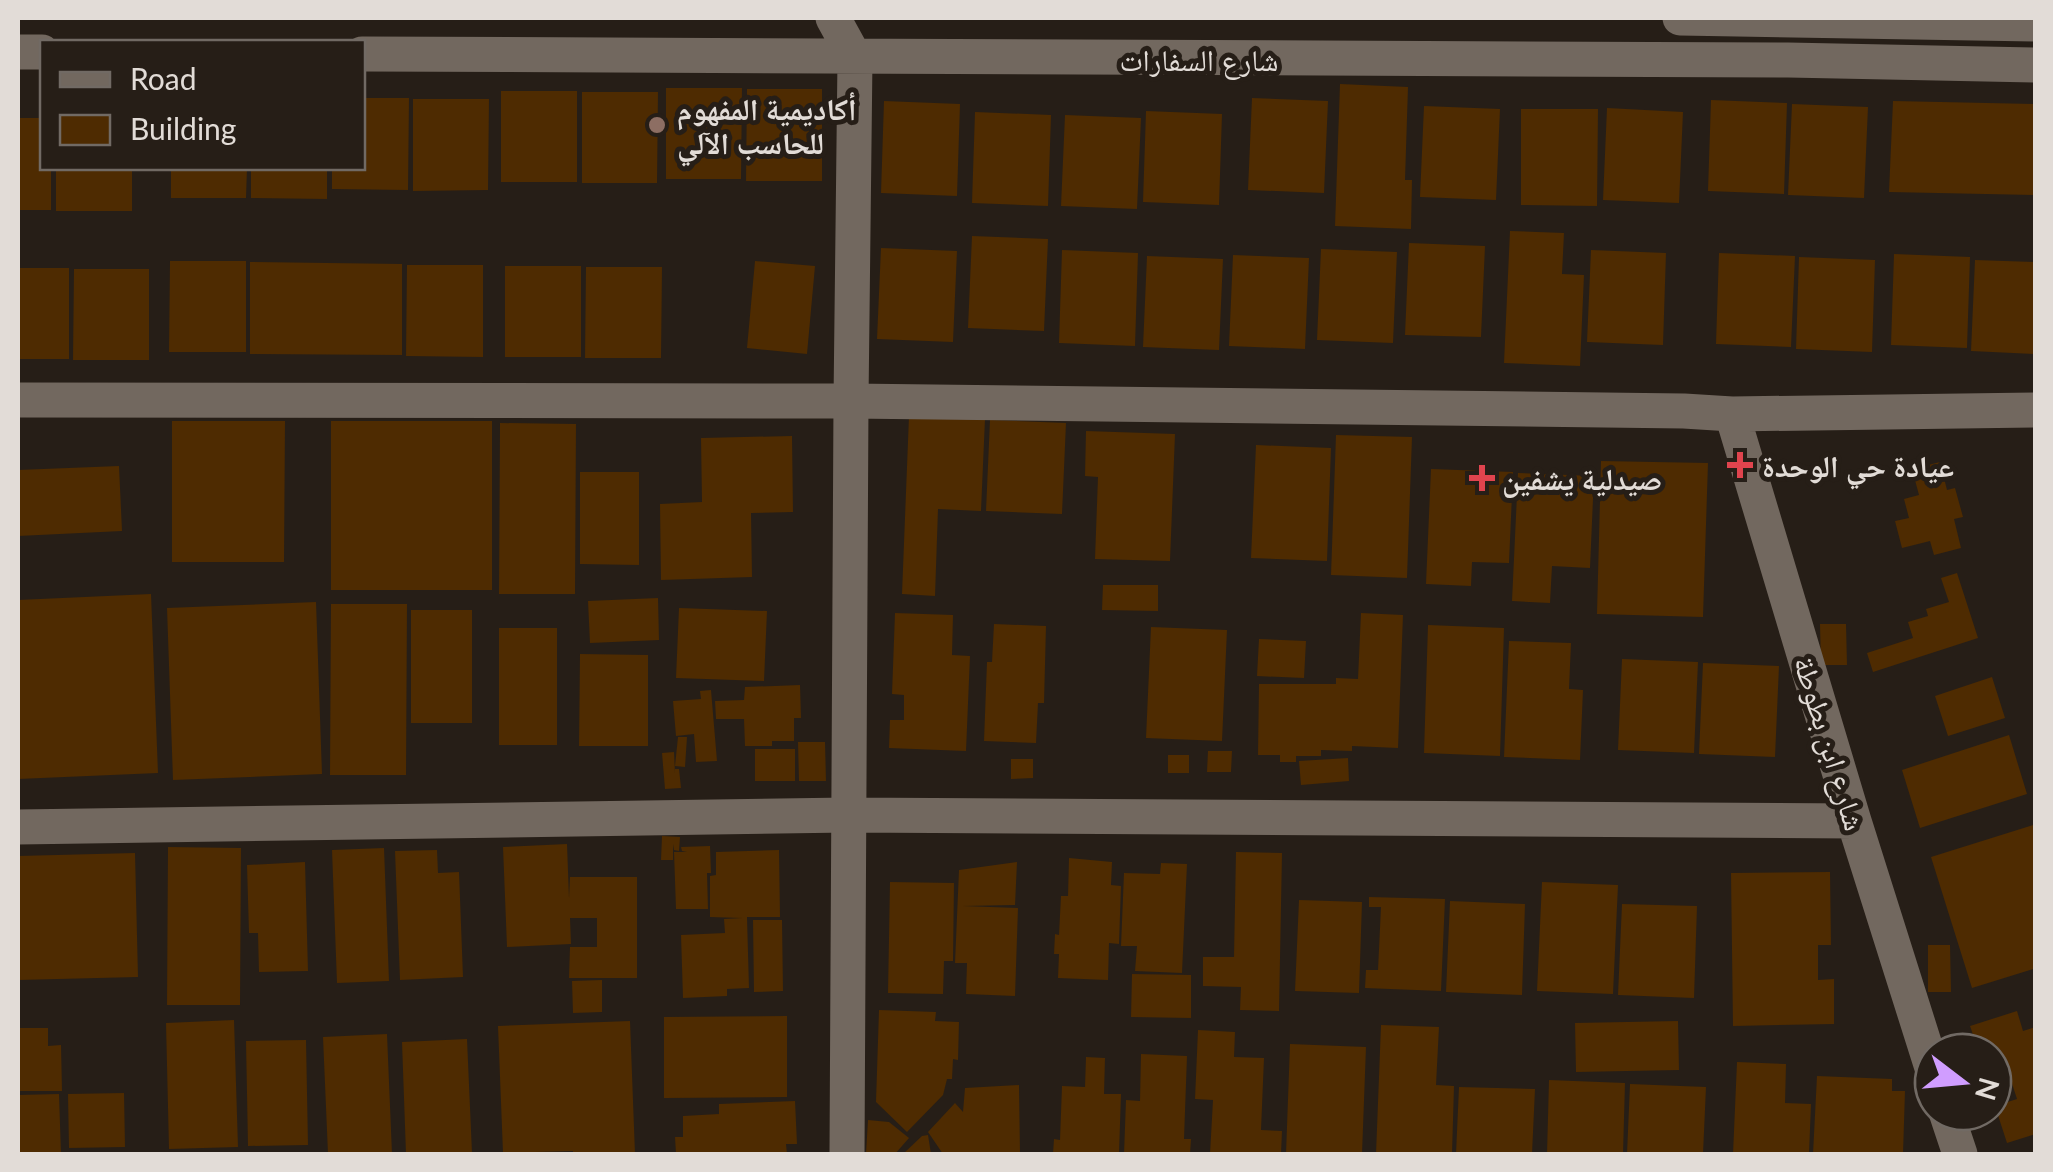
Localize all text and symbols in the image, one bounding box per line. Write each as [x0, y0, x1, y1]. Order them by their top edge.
legend [40, 40, 365, 170]
street label: شارع السفارات [1119, 41, 1279, 80]
text: Road [130, 60, 197, 96]
place label: أكاديمية المفهوم للحاسب الآلي [677, 90, 857, 167]
text: Building [130, 110, 236, 146]
marker: أكاديمية المفهوم للحاسب الآلي [646, 114, 668, 136]
place label: عيادة حي الوحدة [1762, 447, 1954, 490]
marker: عيادة حي الوحدة [1727, 452, 1753, 478]
place label: صيدلية يشفين [1502, 460, 1662, 498]
marker: صيدلية يشفين [1471, 467, 1493, 489]
street label: شارع ابن بطوطة [1785, 652, 1875, 835]
north arrow [1913, 1032, 2013, 1132]
text: N [1969, 1074, 2007, 1104]

